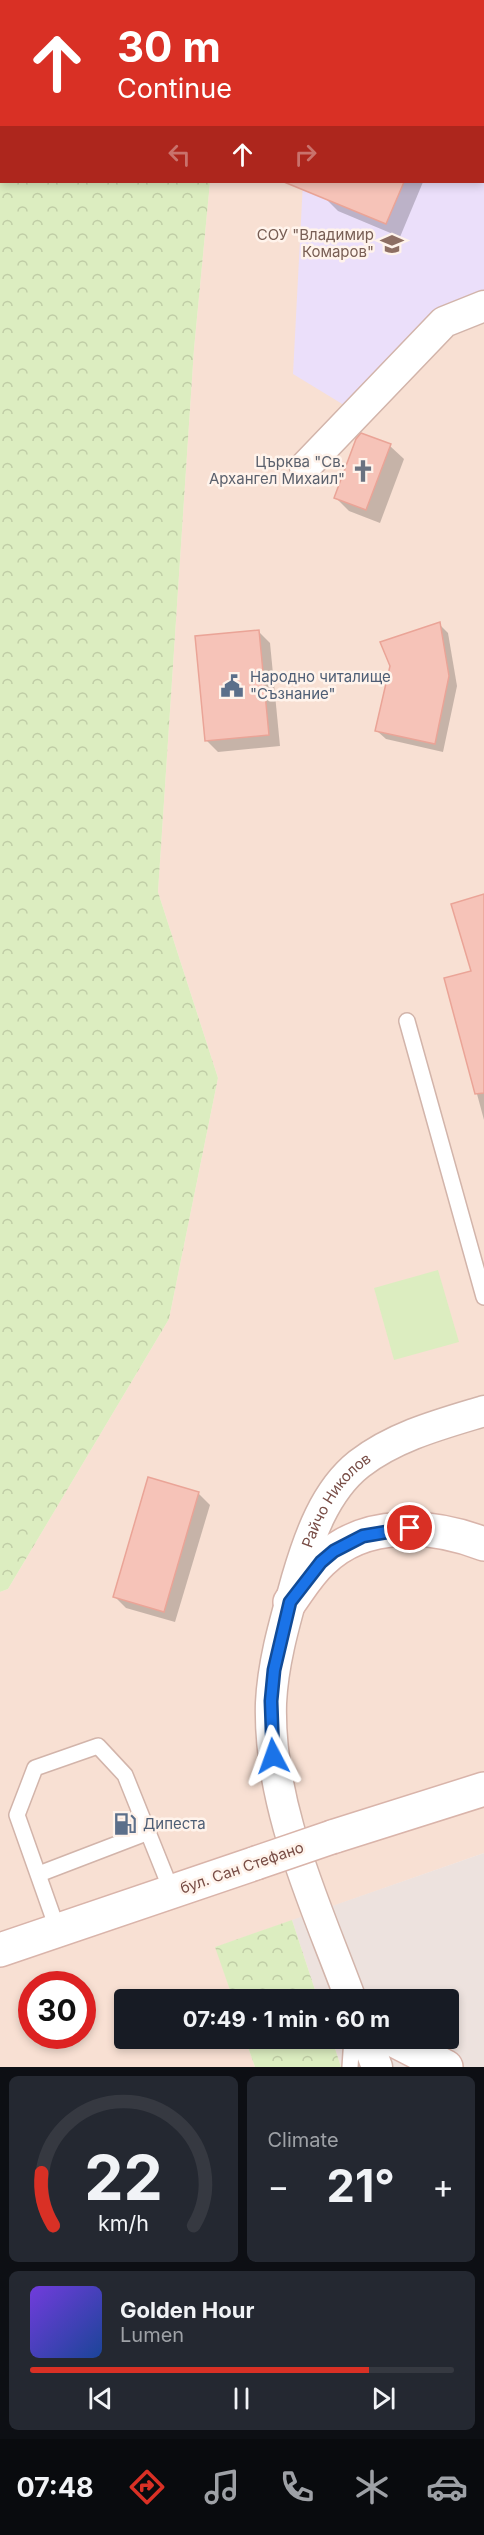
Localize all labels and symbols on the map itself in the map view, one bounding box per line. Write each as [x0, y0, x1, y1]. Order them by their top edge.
place label: СОУ "Владимир Комаров" [257, 225, 374, 261]
school or university icon: СОУ "Владимир Комаров" [379, 231, 405, 257]
place label: Църква "Св. Архангел Михаил" [209, 452, 345, 488]
church icon: Църква "Св. Архангел Михаил" [350, 458, 376, 484]
place label: Народно читалище "Съзнание" [250, 667, 391, 703]
public building icon: Народно читалище "Съзнание" [219, 673, 245, 699]
street label: Райчо Николов [297, 1449, 374, 1550]
pin [384, 1502, 435, 1553]
position arrow [241, 1724, 305, 1788]
fuel station icon: Дипеста [112, 1811, 138, 1837]
place label: Дипеста [143, 1814, 206, 1833]
street label: бул. Сан Стефано [178, 1837, 306, 1898]
speed limit sign: 30 [18, 1971, 96, 2049]

